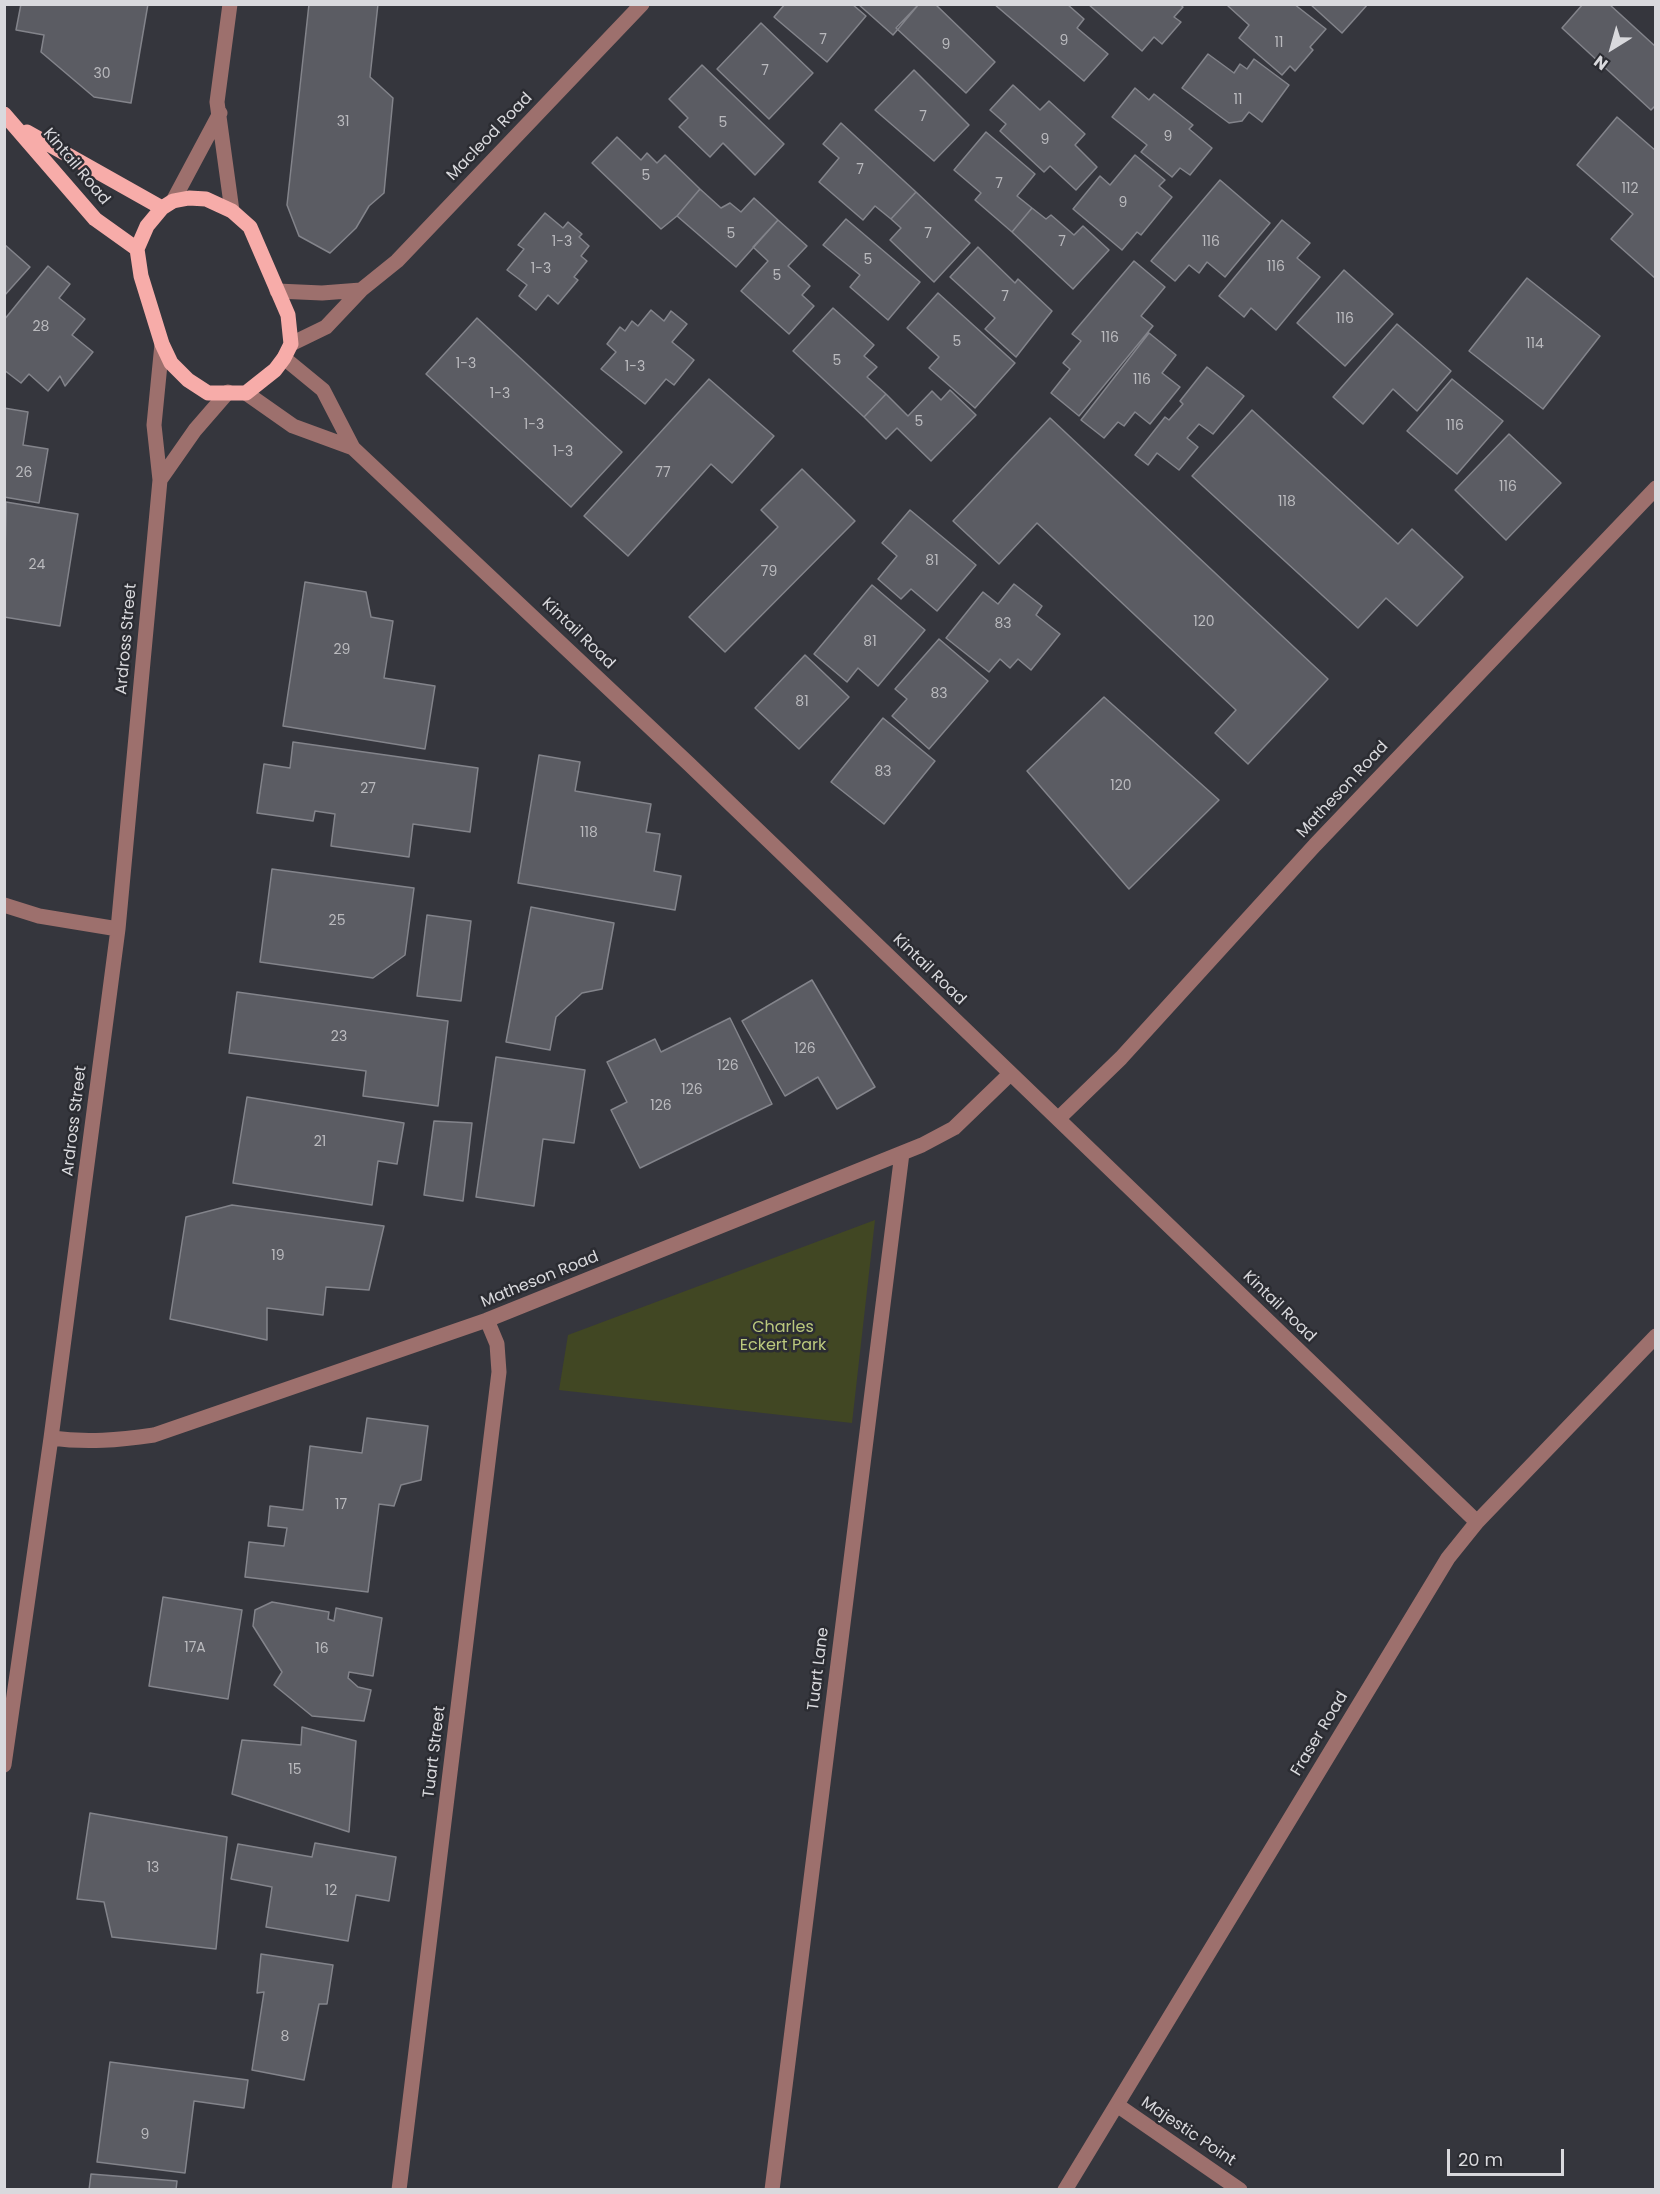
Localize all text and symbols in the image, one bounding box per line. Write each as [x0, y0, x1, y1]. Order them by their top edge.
north arrow [1582, 18, 1642, 78]
house number: 7 [819, 32, 827, 48]
house number: 9 [1060, 33, 1068, 49]
house number: 11 [1275, 35, 1283, 51]
house number: 9 [942, 37, 950, 53]
text: N [1589, 50, 1613, 76]
house number: 7 [761, 63, 769, 79]
house number: 30 [93, 66, 111, 82]
street label: Macleod Road [443, 89, 537, 185]
house number: 11 [1234, 92, 1242, 108]
house number: 7 [919, 109, 927, 125]
house number: 31 [337, 114, 349, 130]
house number: 5 [719, 115, 727, 131]
street label: Kintail Road [38, 125, 114, 209]
house number: 9 [1164, 129, 1172, 145]
house number: 9 [1041, 132, 1049, 148]
house number: 7 [856, 162, 864, 178]
house number: 5 [642, 168, 650, 184]
house number: 7 [995, 176, 1003, 192]
house number: 112 [1621, 181, 1639, 197]
house number: 9 [1119, 195, 1127, 211]
house number: 5 [727, 226, 735, 242]
house number: 7 [924, 226, 932, 242]
house number: 1-3 [552, 234, 572, 250]
house number: 7 [1058, 234, 1066, 250]
house number: 116 [1202, 234, 1220, 250]
house number: 5 [864, 252, 872, 268]
house number: 116 [1267, 259, 1285, 275]
house number: 1-3 [531, 261, 551, 277]
house number: 5 [773, 268, 781, 284]
house number: 7 [1001, 289, 1009, 305]
house number: 116 [1336, 311, 1354, 327]
house number: 28 [33, 319, 49, 335]
house number: 116 [1101, 330, 1119, 346]
house number: 5 [953, 334, 961, 350]
house number: 114 [1526, 336, 1544, 352]
house number: 5 [833, 353, 841, 369]
house number: 1-3 [456, 356, 476, 372]
house number: 1-3 [625, 359, 645, 375]
house number: 116 [1133, 372, 1151, 388]
house number: 1-3 [490, 386, 510, 402]
house number: 5 [915, 414, 923, 430]
house number: 1-3 [524, 417, 544, 433]
house number: 116 [1446, 418, 1464, 434]
house number: 1-3 [553, 444, 573, 460]
house number: 26 [16, 465, 32, 481]
house number: 77 [655, 465, 671, 481]
house number: 116 [1499, 479, 1517, 495]
house number: 118 [1278, 494, 1296, 510]
house number: 81 [925, 553, 939, 569]
house number: 24 [29, 557, 45, 573]
house number: 79 [761, 564, 777, 580]
street label: Ardross Street [113, 583, 141, 695]
street label: Kintail Road [537, 594, 619, 674]
house number: 120 [1193, 614, 1215, 630]
house number: 83 [994, 616, 1012, 632]
house number: 81 [863, 634, 877, 650]
house number: 29 [334, 642, 350, 658]
house number: 83 [930, 686, 948, 702]
house number: 81 [795, 694, 809, 710]
street label: Matheson Road [1293, 738, 1393, 842]
house number: 83 [874, 764, 892, 780]
house number: 120 [1110, 778, 1132, 794]
house number: 27 [360, 781, 376, 797]
house number: 118 [580, 825, 598, 841]
house number: 25 [329, 913, 345, 929]
street label: Kintail Road [888, 930, 970, 1010]
house number: 23 [331, 1029, 347, 1045]
house number: 126 [794, 1041, 816, 1057]
house number: 126 [717, 1058, 739, 1074]
street label: Ardross Street [59, 1064, 91, 1178]
house number: 126 [681, 1082, 703, 1098]
house number: 126 [650, 1098, 672, 1114]
house number: 21 [314, 1134, 326, 1150]
house number: 19 [271, 1248, 285, 1264]
street label: Matheson Road [478, 1248, 602, 1312]
street label: Kintail Road [1238, 1267, 1320, 1347]
park label: Charles Eckert Park [740, 1318, 826, 1356]
house number: 17 [335, 1497, 347, 1513]
street label: Tuart Lane [804, 1626, 834, 1712]
house number: 17A [184, 1640, 206, 1656]
house number: 16 [315, 1641, 329, 1657]
street label: Fraser Road [1287, 1688, 1353, 1780]
street label: Tuart Street [420, 1705, 450, 1799]
house number: 15 [288, 1762, 302, 1778]
house number: 13 [147, 1860, 159, 1876]
house number: 12 [325, 1883, 337, 1899]
house number: 8 [281, 2029, 289, 2045]
street label: Majestic Point [1137, 2093, 1239, 2171]
house number: 9 [141, 2127, 149, 2143]
scale bar [1450, 2137, 1567, 2175]
text: 20 m [1458, 2147, 1503, 2172]

